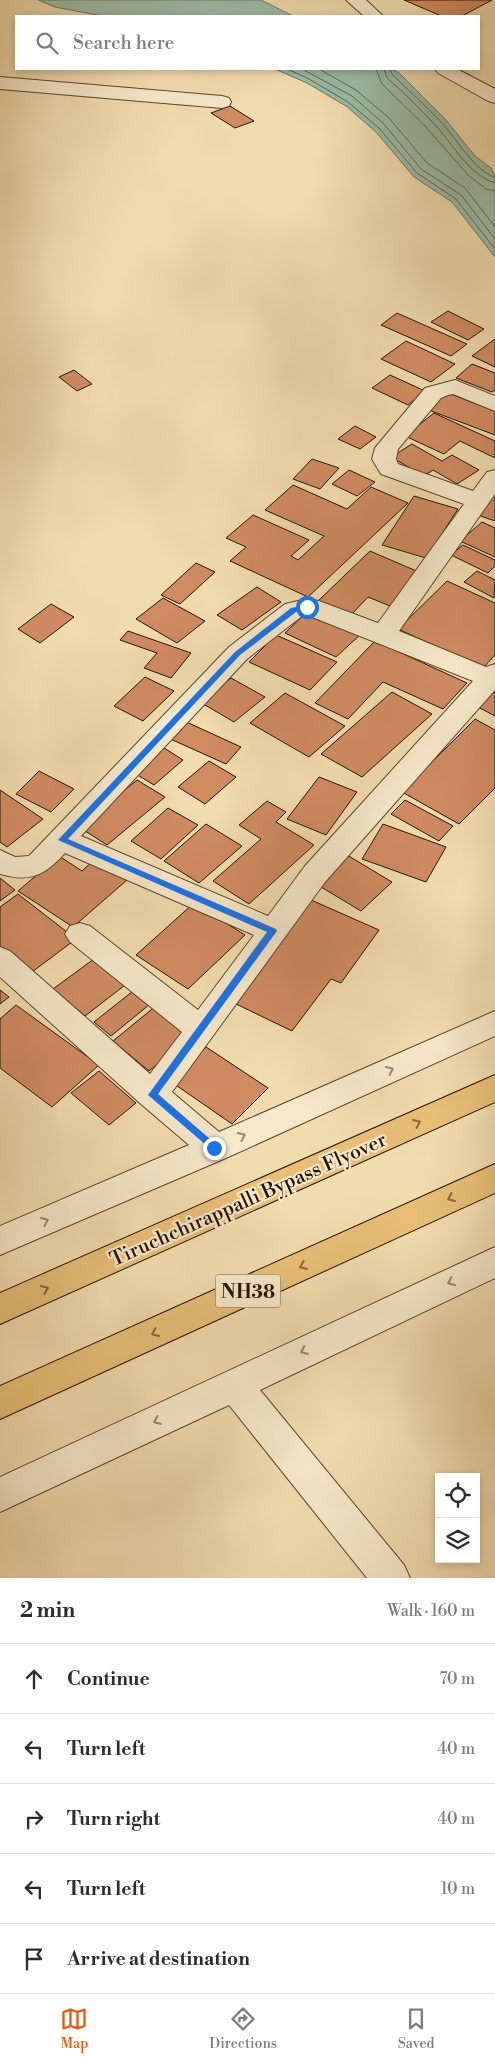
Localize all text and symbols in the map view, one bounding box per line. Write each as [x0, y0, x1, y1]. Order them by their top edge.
search box [15, 15, 480, 70]
icon: search [33, 29, 61, 57]
text: Search here [73, 31, 174, 55]
route start [296, 596, 319, 619]
one-way arrow [385, 1065, 394, 1076]
one-way arrow [412, 1119, 421, 1130]
street label: Tiruchchirappalli Bypass Flyover [106, 1128, 391, 1273]
one-way arrow [237, 1132, 246, 1142]
route end [203, 1137, 226, 1160]
one-way arrow [447, 1192, 456, 1203]
one-way arrow [40, 1217, 49, 1228]
one-way arrow [299, 1259, 308, 1270]
road number: NH38 [216, 1274, 280, 1308]
one-way arrow [447, 1276, 456, 1287]
one-way arrow [40, 1285, 49, 1296]
one-way arrow [151, 1326, 160, 1337]
one-way arrow [300, 1345, 309, 1356]
one-way arrow [153, 1414, 162, 1425]
map controls [435, 1473, 480, 1563]
button: locate [435, 1473, 480, 1518]
button: layers [435, 1518, 480, 1563]
text: 2 min [20, 1598, 75, 1624]
text: Walk · 160 m [387, 1601, 475, 1621]
icon: ahead [20, 1665, 48, 1693]
text: Continue [67, 1667, 150, 1691]
text: 70 m [439, 1669, 475, 1689]
icon: left [20, 1735, 48, 1763]
text: Turn left [67, 1737, 146, 1761]
text: 40 m [438, 1739, 475, 1759]
icon: right [20, 1805, 48, 1833]
text: Turn right [67, 1807, 160, 1831]
text: 40 m [438, 1809, 475, 1829]
icon: left [20, 1875, 48, 1903]
text: Turn left [67, 1877, 146, 1901]
text: 10 m [441, 1879, 475, 1899]
icon: arrive [20, 1945, 48, 1973]
text: Arrive at destination [67, 1947, 250, 1971]
tab: Map [60, 2005, 88, 2053]
tab: Directions [209, 2005, 277, 2053]
tab: Saved [398, 2005, 435, 2053]

